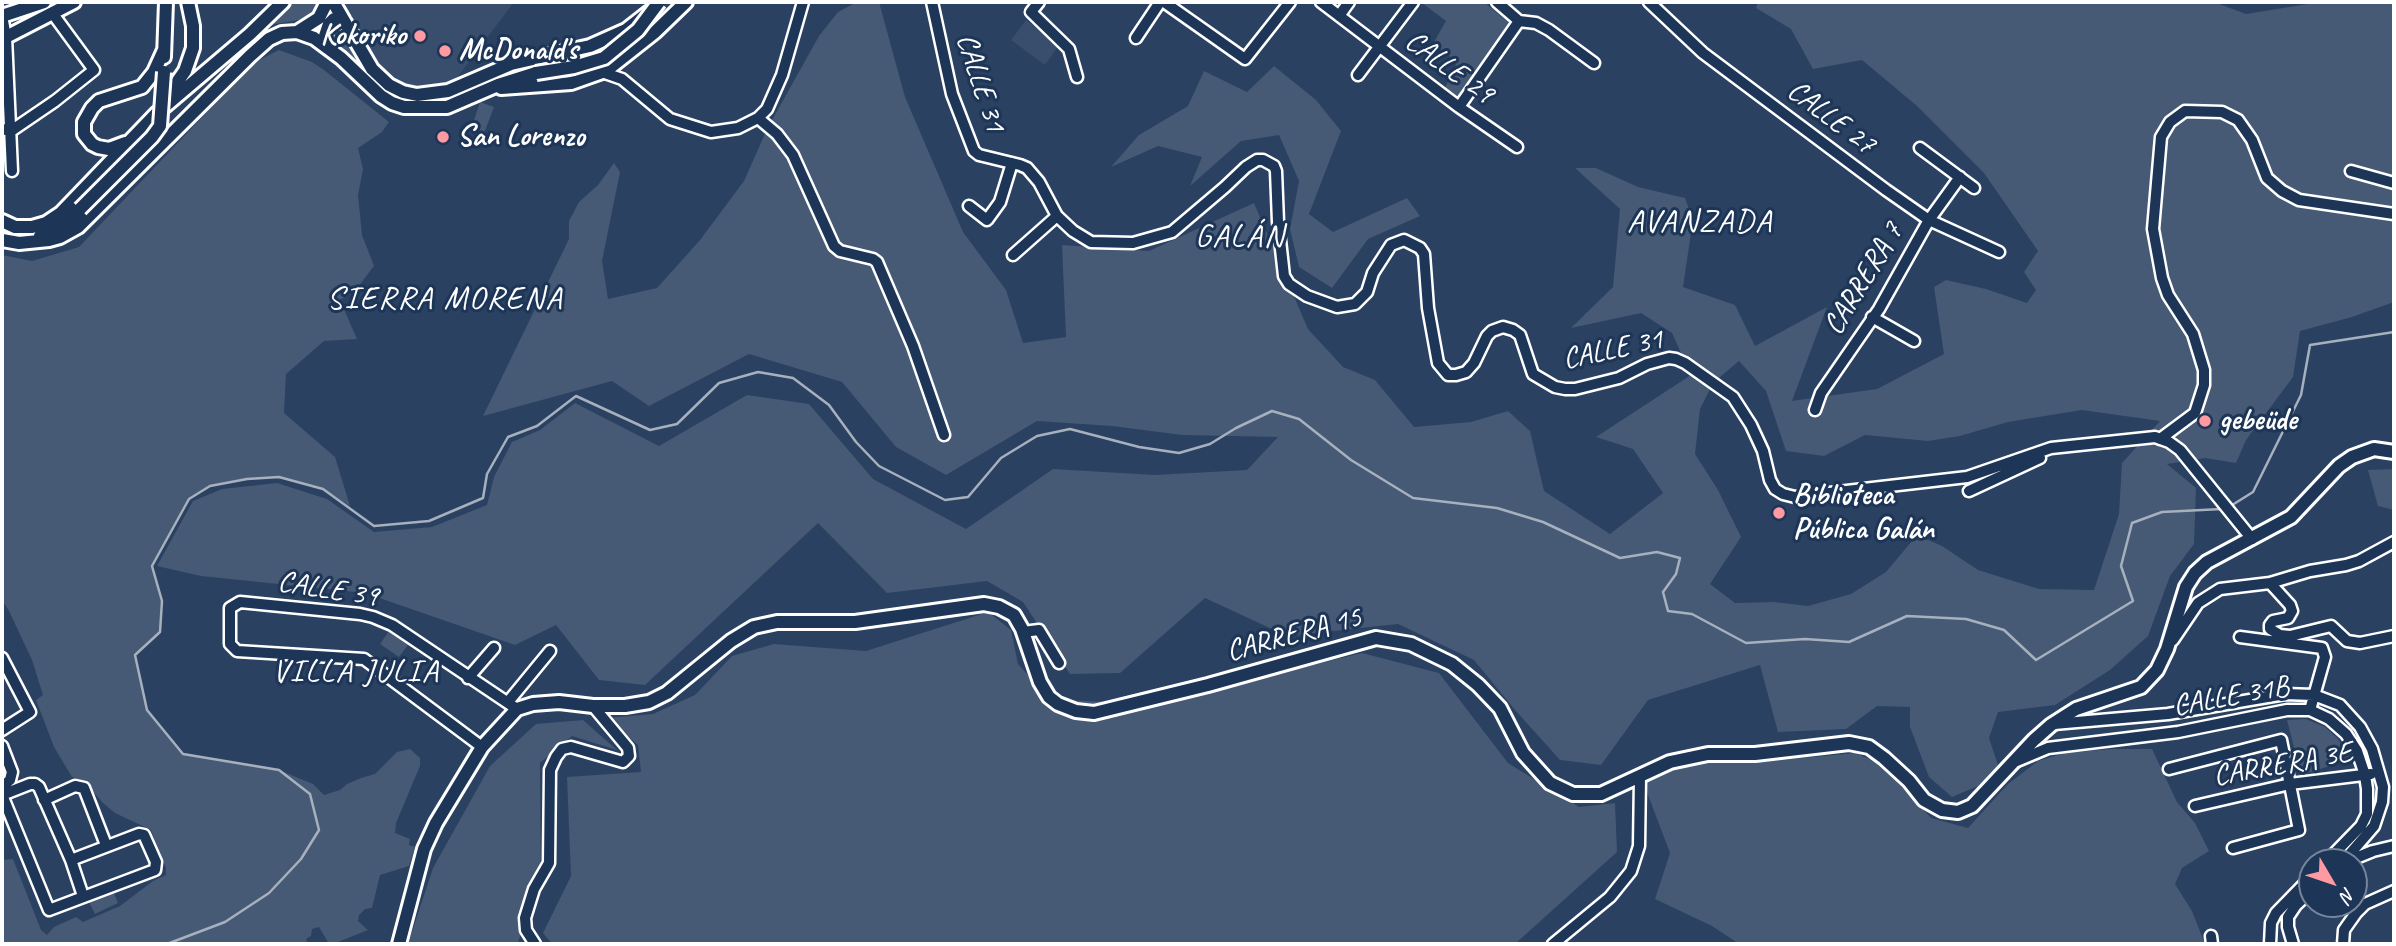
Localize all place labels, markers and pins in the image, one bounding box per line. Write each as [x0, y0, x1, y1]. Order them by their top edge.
place label: Kokoriko [321, 18, 406, 54]
marker: Kokoriko [412, 28, 428, 44]
place label: McDonald's [459, 33, 578, 69]
marker: McDonald's [437, 43, 453, 59]
place label: San Lorenzo [457, 119, 584, 155]
marker: San Lorenzo [435, 129, 451, 145]
place label: gebeüde [2219, 403, 2296, 439]
marker: gebeüde [2197, 413, 2213, 429]
place label: Biblioteca Pública Galán [1793, 478, 1934, 548]
marker: Biblioteca Pública Galán [1771, 505, 1787, 521]

